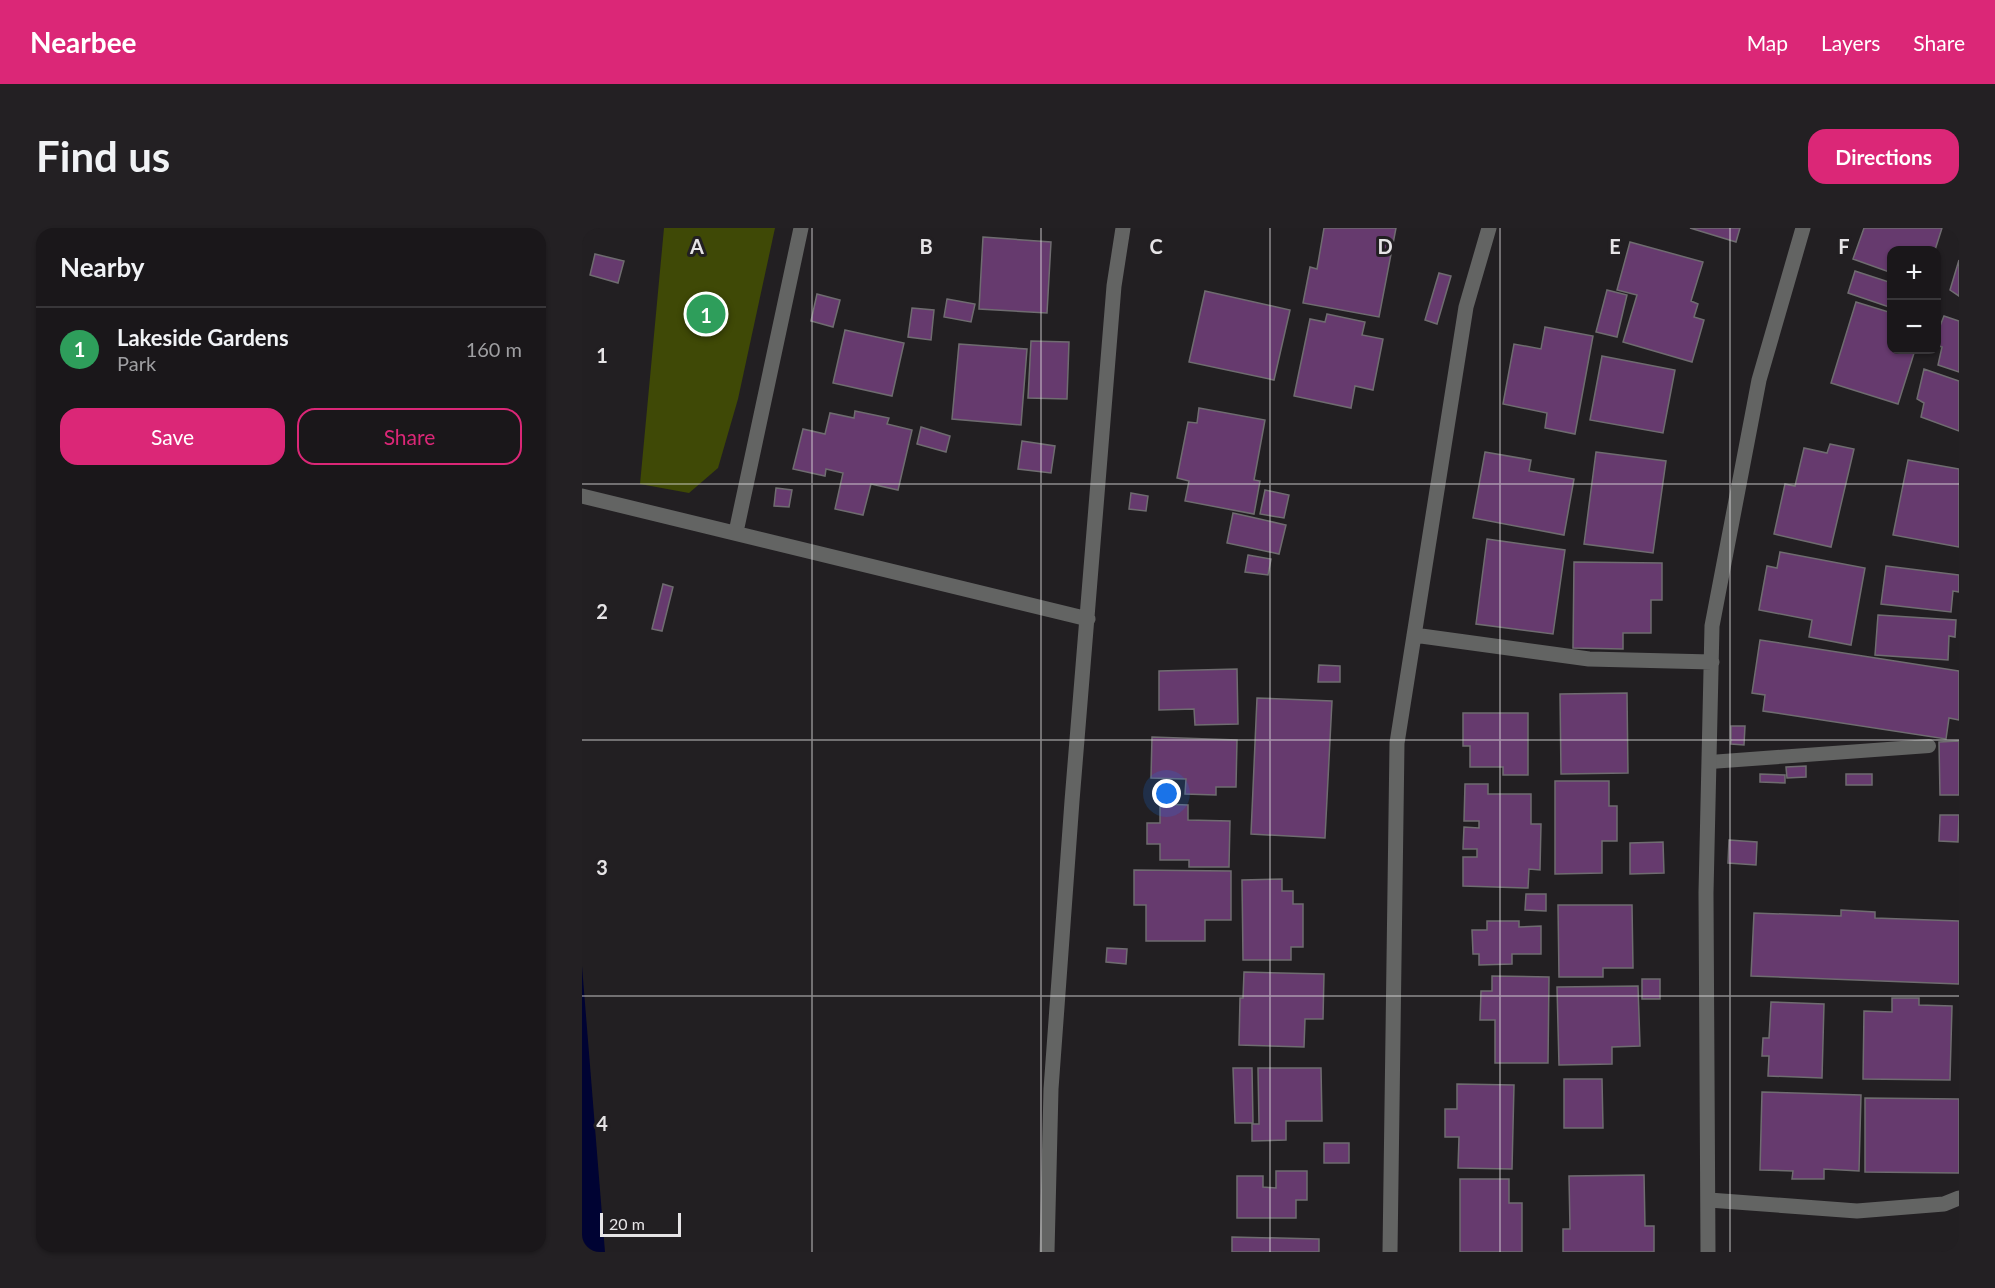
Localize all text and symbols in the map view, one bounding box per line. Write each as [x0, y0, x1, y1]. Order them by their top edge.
text: Nearbee [30, 25, 137, 59]
text: Map [1747, 30, 1788, 55]
text: Layers [1821, 30, 1880, 55]
text: Share [1913, 30, 1965, 55]
button: Directions [1808, 129, 1959, 184]
text: Find us [36, 131, 170, 181]
text: A [689, 234, 704, 258]
text: B [919, 234, 933, 258]
text: C [1149, 234, 1163, 258]
text: D [1377, 234, 1393, 258]
text: E [1609, 234, 1621, 258]
text: F [1838, 234, 1850, 258]
map controls [1887, 246, 1941, 354]
button: + [1887, 246, 1941, 300]
text: Nearby [60, 251, 145, 283]
pin: 1 [686, 292, 726, 337]
button: − [1887, 300, 1941, 354]
text: Lakeside Gardens [117, 324, 289, 351]
text: 1 [74, 337, 85, 361]
text: 160 m [466, 337, 522, 361]
text: 1 [596, 343, 608, 367]
text: Park [117, 351, 156, 375]
button: Save [60, 408, 285, 465]
button: Share [297, 408, 522, 465]
text: 2 [596, 599, 608, 623]
your location [1152, 779, 1181, 808]
text: 3 [596, 855, 608, 879]
text: 4 [596, 1111, 608, 1135]
scale bar [600, 1210, 681, 1238]
text: 20 m [609, 1214, 645, 1233]

